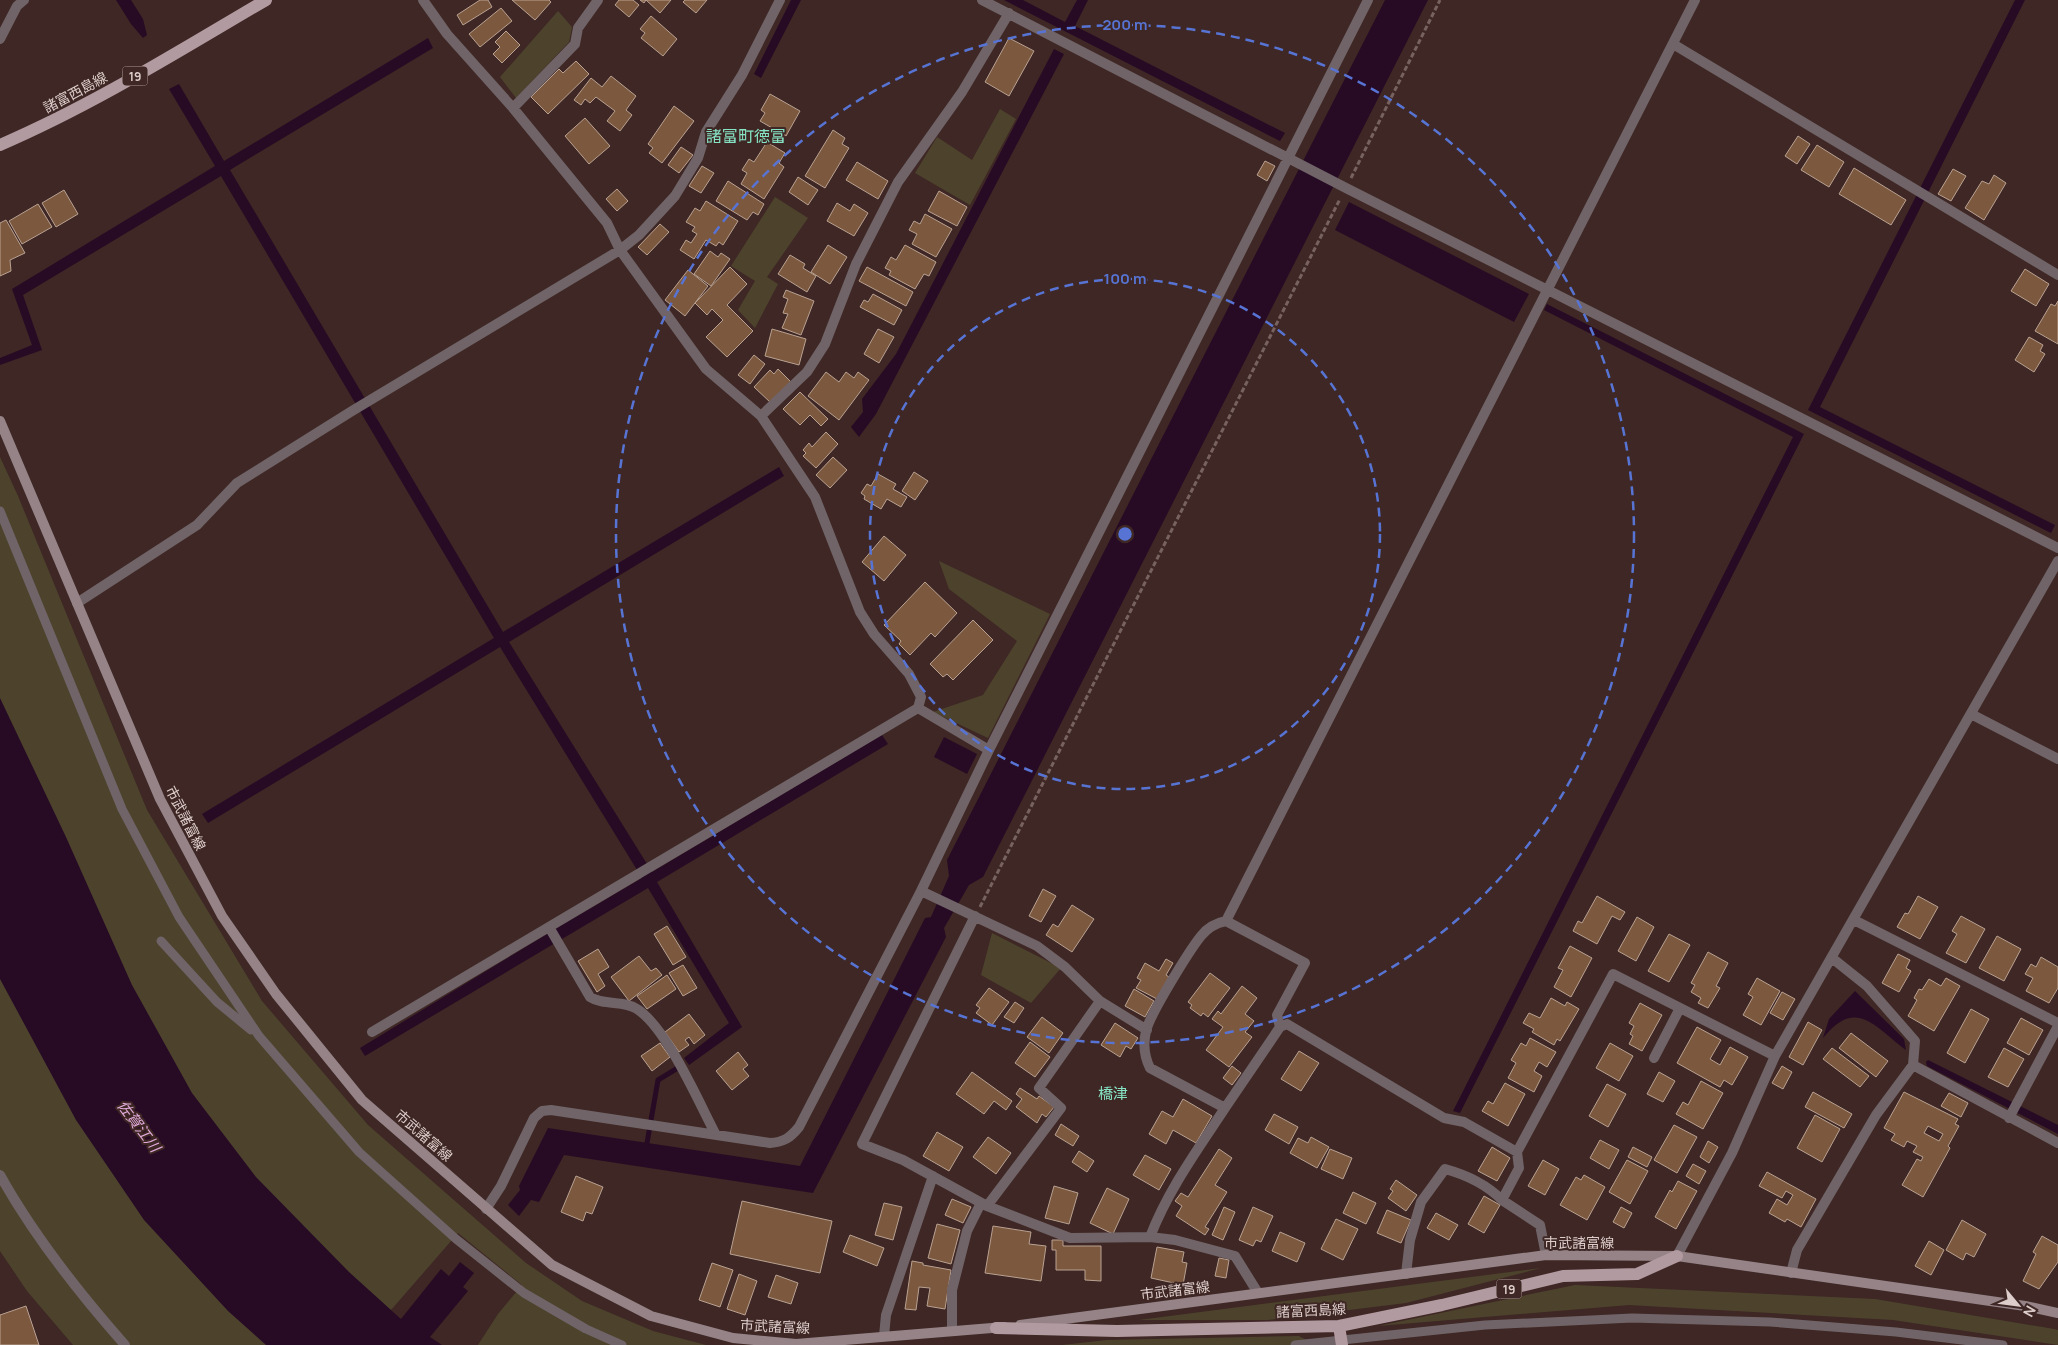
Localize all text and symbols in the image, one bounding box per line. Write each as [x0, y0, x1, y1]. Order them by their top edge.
text: 200 m [1102, 14, 1148, 35]
road number: 19 [122, 66, 148, 85]
street label: 諸富西島線 [40, 67, 110, 117]
district label: 諸富町徳富 [706, 125, 786, 147]
text: 100 m [1104, 268, 1146, 289]
centre of rings [1116, 525, 1134, 543]
street label: 市武諸富線 [162, 783, 210, 853]
district label: 橋津 [1098, 1083, 1128, 1104]
water label: 佐賀江川 [113, 1096, 167, 1158]
street label: 市武諸富線 [391, 1105, 457, 1165]
street label: 市武諸富線 [1544, 1233, 1614, 1252]
street label: 市武諸富線 [1139, 1276, 1211, 1304]
road number: 19 [1496, 1280, 1522, 1298]
north arrow [1993, 1280, 2043, 1330]
street label: 諸富西島線 [1276, 1299, 1346, 1321]
text: N [2019, 1303, 2041, 1321]
street label: 市武諸富線 [740, 1315, 810, 1337]

